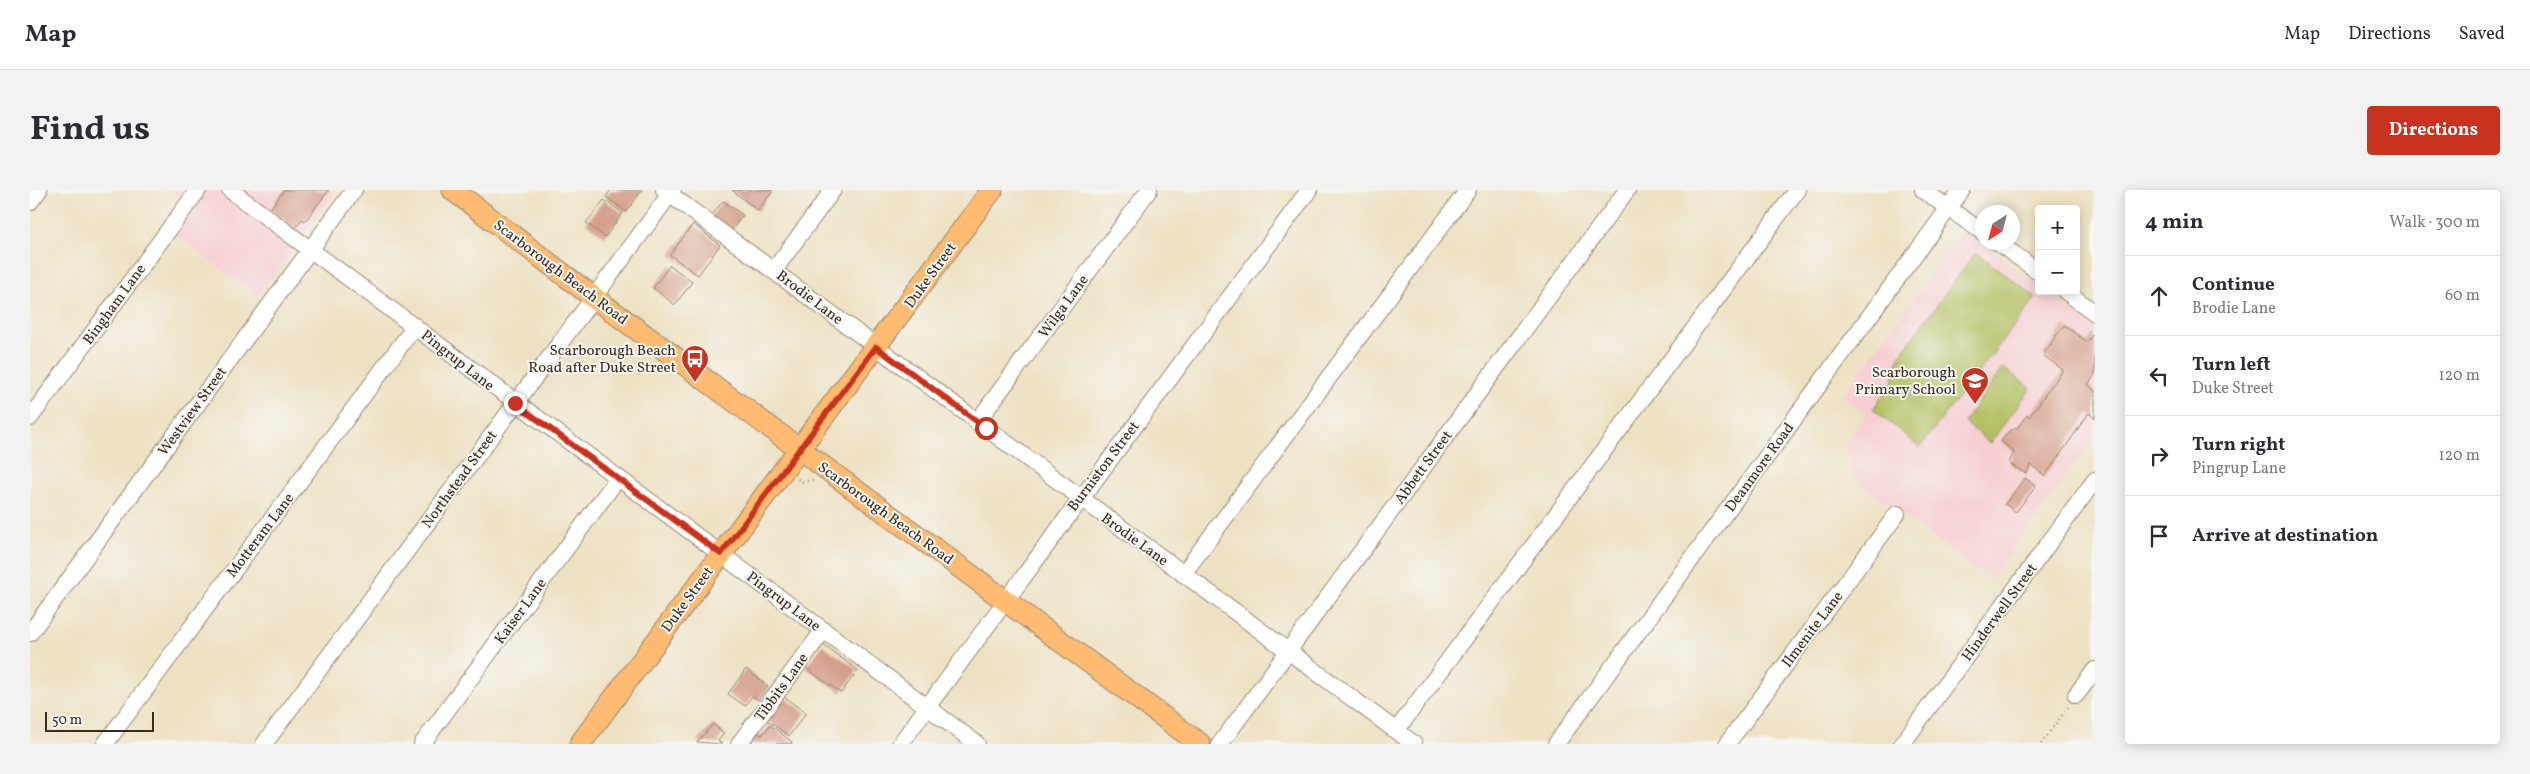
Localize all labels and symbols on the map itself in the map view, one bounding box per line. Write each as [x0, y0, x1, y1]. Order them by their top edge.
north arrow [1975, 205, 2020, 250]
street label: Scarborough Beach Road [489, 216, 632, 331]
street label: Duke Street [900, 239, 962, 313]
street label: Bingham Lane [79, 260, 152, 350]
street label: Brodie Lane [771, 266, 847, 330]
street label: Wilga Lane [1034, 271, 1094, 343]
street label: Pingrup Lane [416, 326, 498, 397]
place label: Scarborough Beach Road after Duke Street [528, 341, 676, 379]
bus stop icon: Scarborough Beach Road after Duke Street [680, 344, 710, 383]
street label: Westview Street [154, 363, 233, 461]
place label: Scarborough Primary School [1855, 363, 1956, 401]
school or university icon: Scarborough Primary School [1960, 366, 1990, 405]
route end [504, 392, 527, 415]
route start [975, 417, 998, 440]
street label: Burniston Street [1063, 417, 1145, 516]
street label: Deanmore Road [1721, 419, 1800, 517]
street label: Northstead Street [417, 427, 503, 533]
street label: Abbett Street [1390, 427, 1458, 509]
street label: Scarborough Beach Road [813, 458, 957, 571]
street label: Motteram Lane [222, 489, 300, 583]
street label: Brodie Lane [1096, 509, 1172, 572]
street label: Hinderwell Street [1957, 560, 2043, 666]
street label: Duke Street [657, 563, 719, 637]
street label: Pingrup Lane [742, 567, 825, 637]
street label: Kaiser Lane [490, 575, 552, 649]
street label: Ilmenite Lane [1777, 587, 1849, 672]
street label: Tibbits Lane [750, 649, 814, 726]
scale bar [45, 709, 154, 732]

